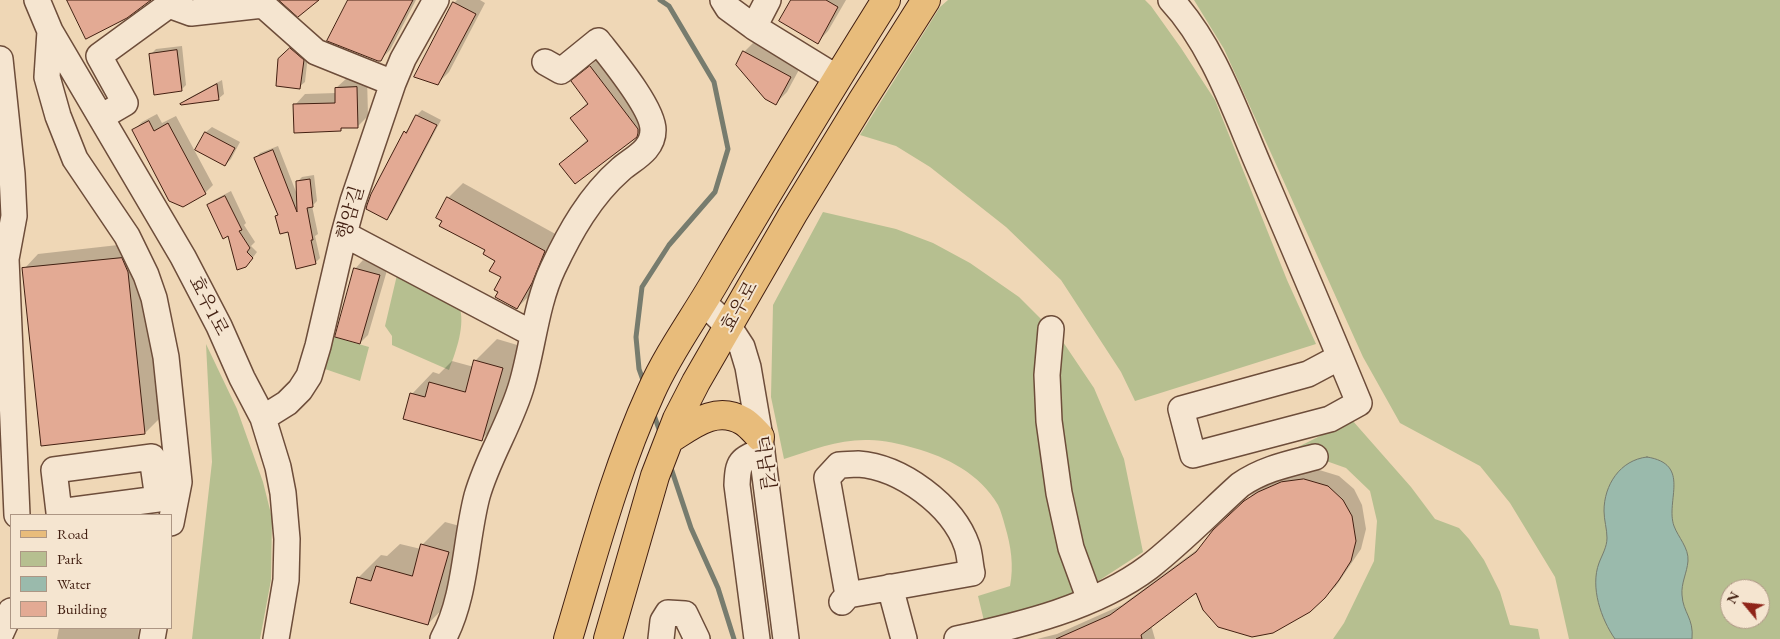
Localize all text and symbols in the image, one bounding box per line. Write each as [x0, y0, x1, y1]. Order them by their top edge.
street label: 행암길 [332, 183, 370, 243]
street label: 효우1로 [183, 272, 233, 340]
street label: 효우로 [717, 277, 763, 337]
street label: 덕남길 [749, 434, 779, 492]
legend [10, 514, 172, 629]
text: Road [57, 524, 88, 543]
text: Park [57, 549, 83, 568]
text: Water [57, 574, 91, 593]
north arrow [1720, 579, 1770, 629]
text: N [1722, 588, 1743, 607]
text: Building [57, 599, 107, 618]

